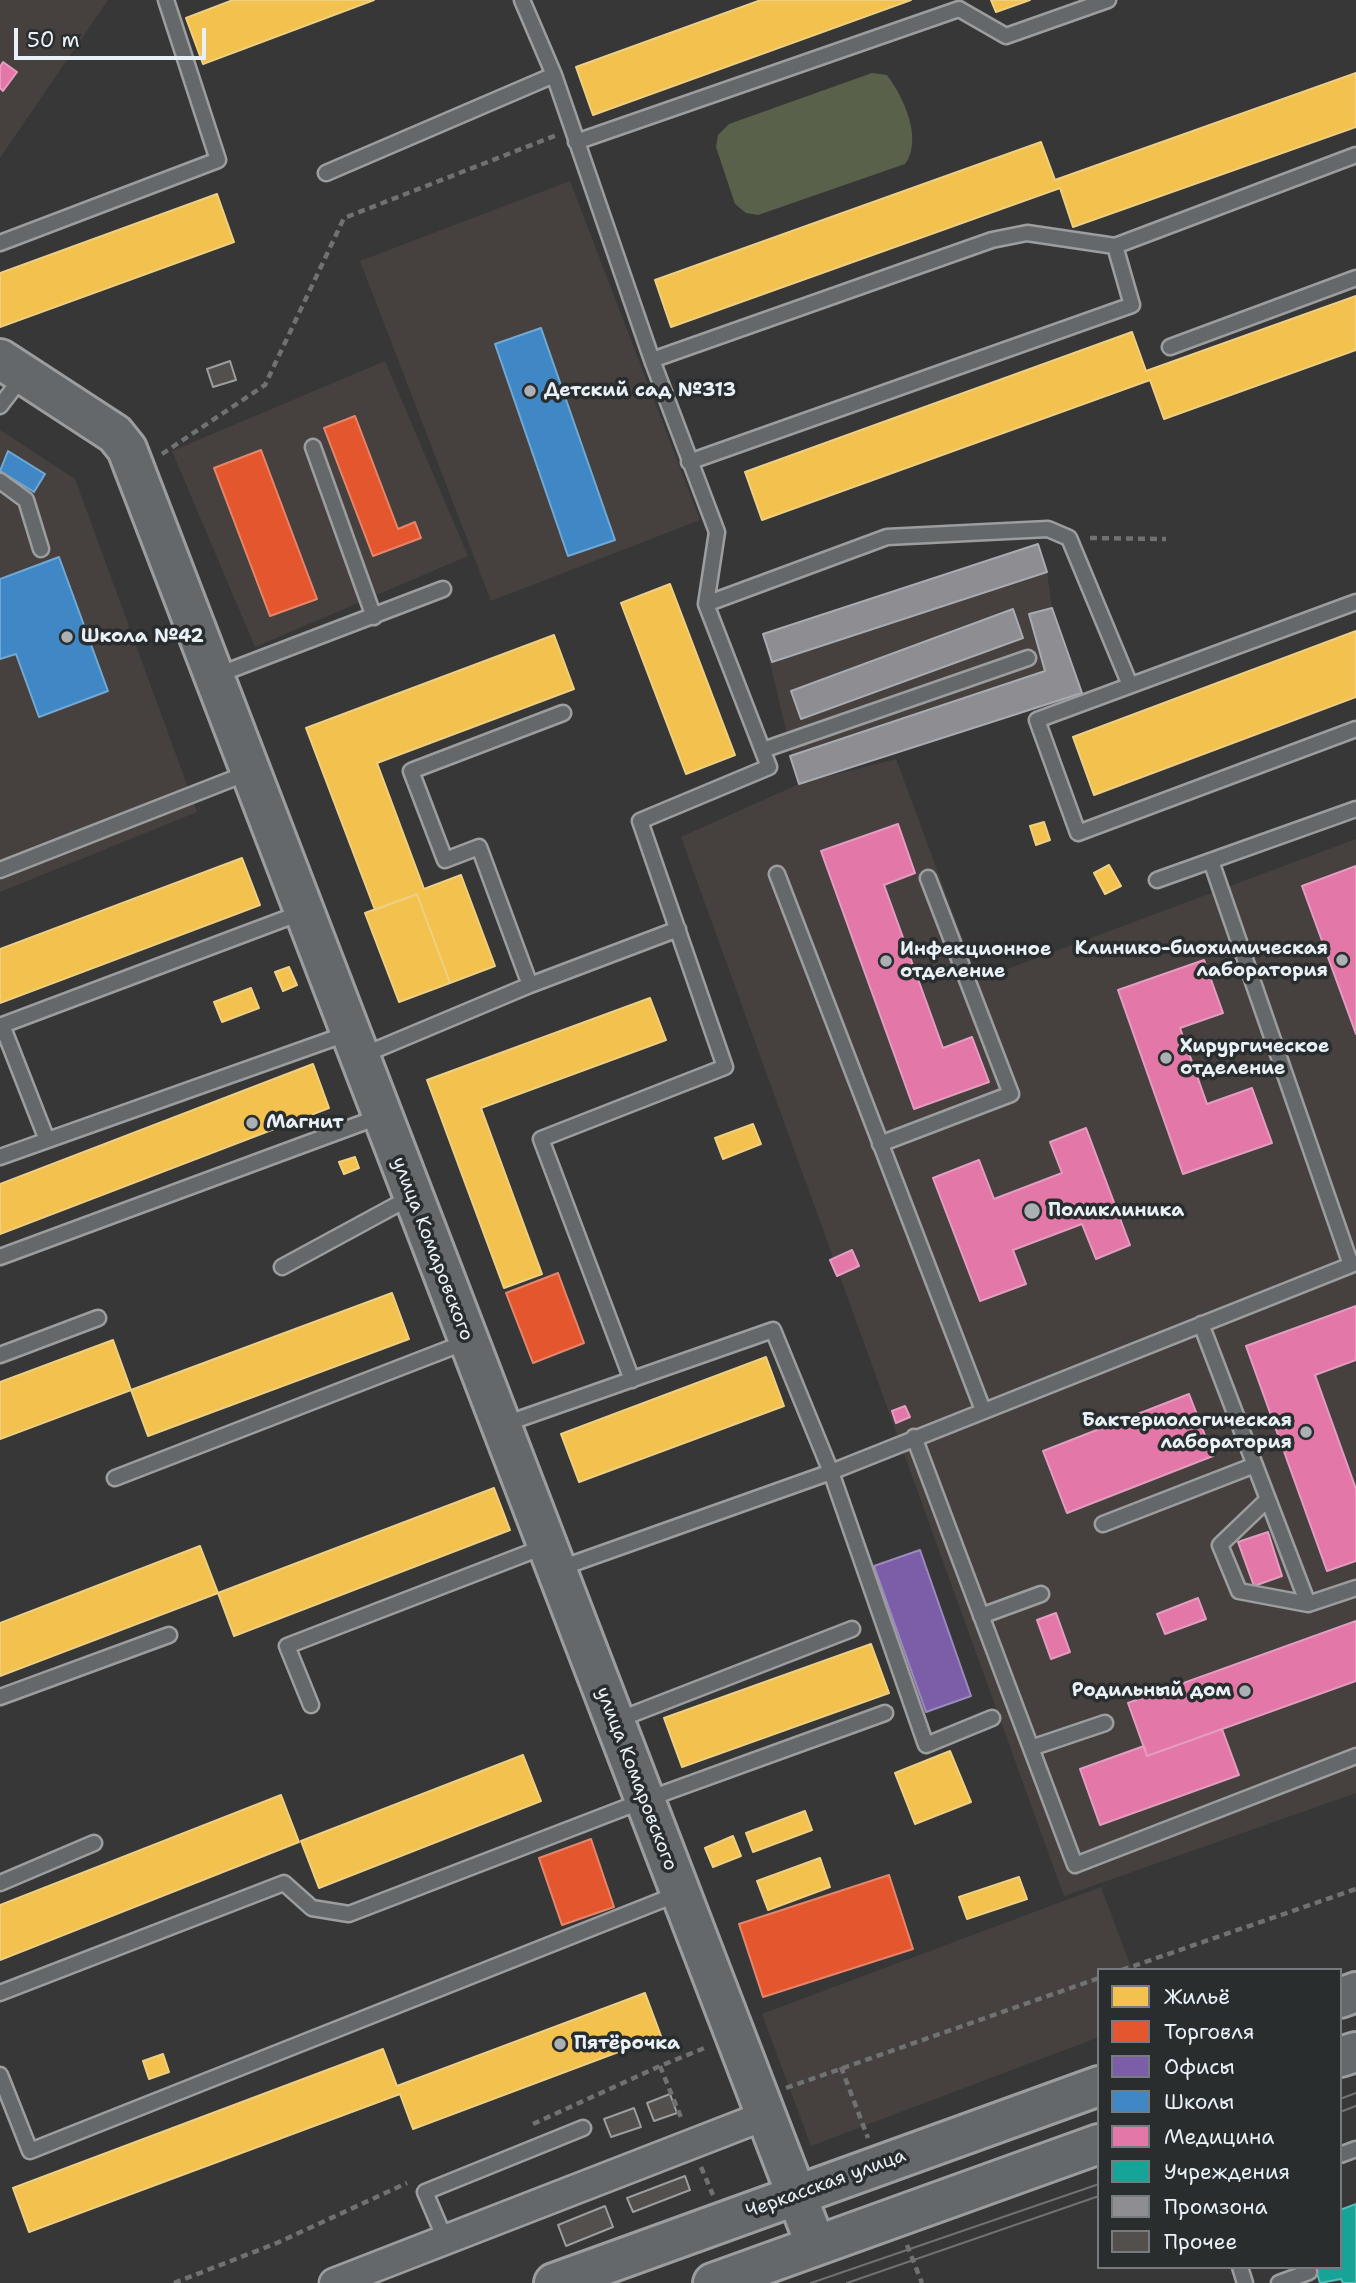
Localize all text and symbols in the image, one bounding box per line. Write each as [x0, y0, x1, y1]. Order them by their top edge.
scale bar [18, 14, 210, 58]
text: 50 m [27, 26, 80, 54]
place label: Детский сад №313 [544, 380, 736, 402]
marker: Детский сад №313 [522, 383, 538, 399]
place label: Школа №42 [81, 626, 204, 648]
marker: Школа №42 [59, 629, 75, 645]
place label: Клинико-биохимическая лаборатория [1075, 938, 1328, 982]
place label: Инфекционное отделение [900, 939, 1051, 983]
marker: Клинико-биохимическая лаборатория [1334, 952, 1350, 968]
marker: Инфекционное отделение [878, 953, 894, 969]
place label: Хирургическое отделение [1180, 1036, 1329, 1080]
marker: Хирургическое отделение [1158, 1050, 1174, 1066]
place label: Магнит [266, 1112, 344, 1134]
marker: Магнит [244, 1115, 260, 1131]
street label: улица Комаровского [386, 1154, 478, 1344]
place label: Поликлиника [1048, 1200, 1184, 1222]
marker: Поликлиника [1022, 1201, 1042, 1221]
place label: Бактериологическая лаборатория [1082, 1410, 1292, 1454]
marker: Бактериологическая лаборатория [1298, 1424, 1314, 1440]
place label: Родильный дом [1072, 1680, 1231, 1702]
marker: Родильный дом [1237, 1683, 1253, 1699]
street label: улица Комаровского [590, 1684, 682, 1874]
legend [1097, 1968, 1342, 2269]
text: Жильё [1164, 1983, 1230, 2011]
text: Торговля [1164, 2018, 1254, 2046]
place label: Пятёрочка [574, 2033, 680, 2055]
marker: Пятёрочка [552, 2036, 568, 2052]
text: Офисы [1164, 2053, 1235, 2081]
text: Школы [1164, 2088, 1234, 2116]
text: Медицина [1164, 2123, 1274, 2151]
street label: Черкасская улица [743, 2144, 909, 2224]
text: Учреждения [1164, 2158, 1290, 2186]
text: Промзона [1164, 2193, 1267, 2221]
text: Прочее [1164, 2228, 1237, 2256]

